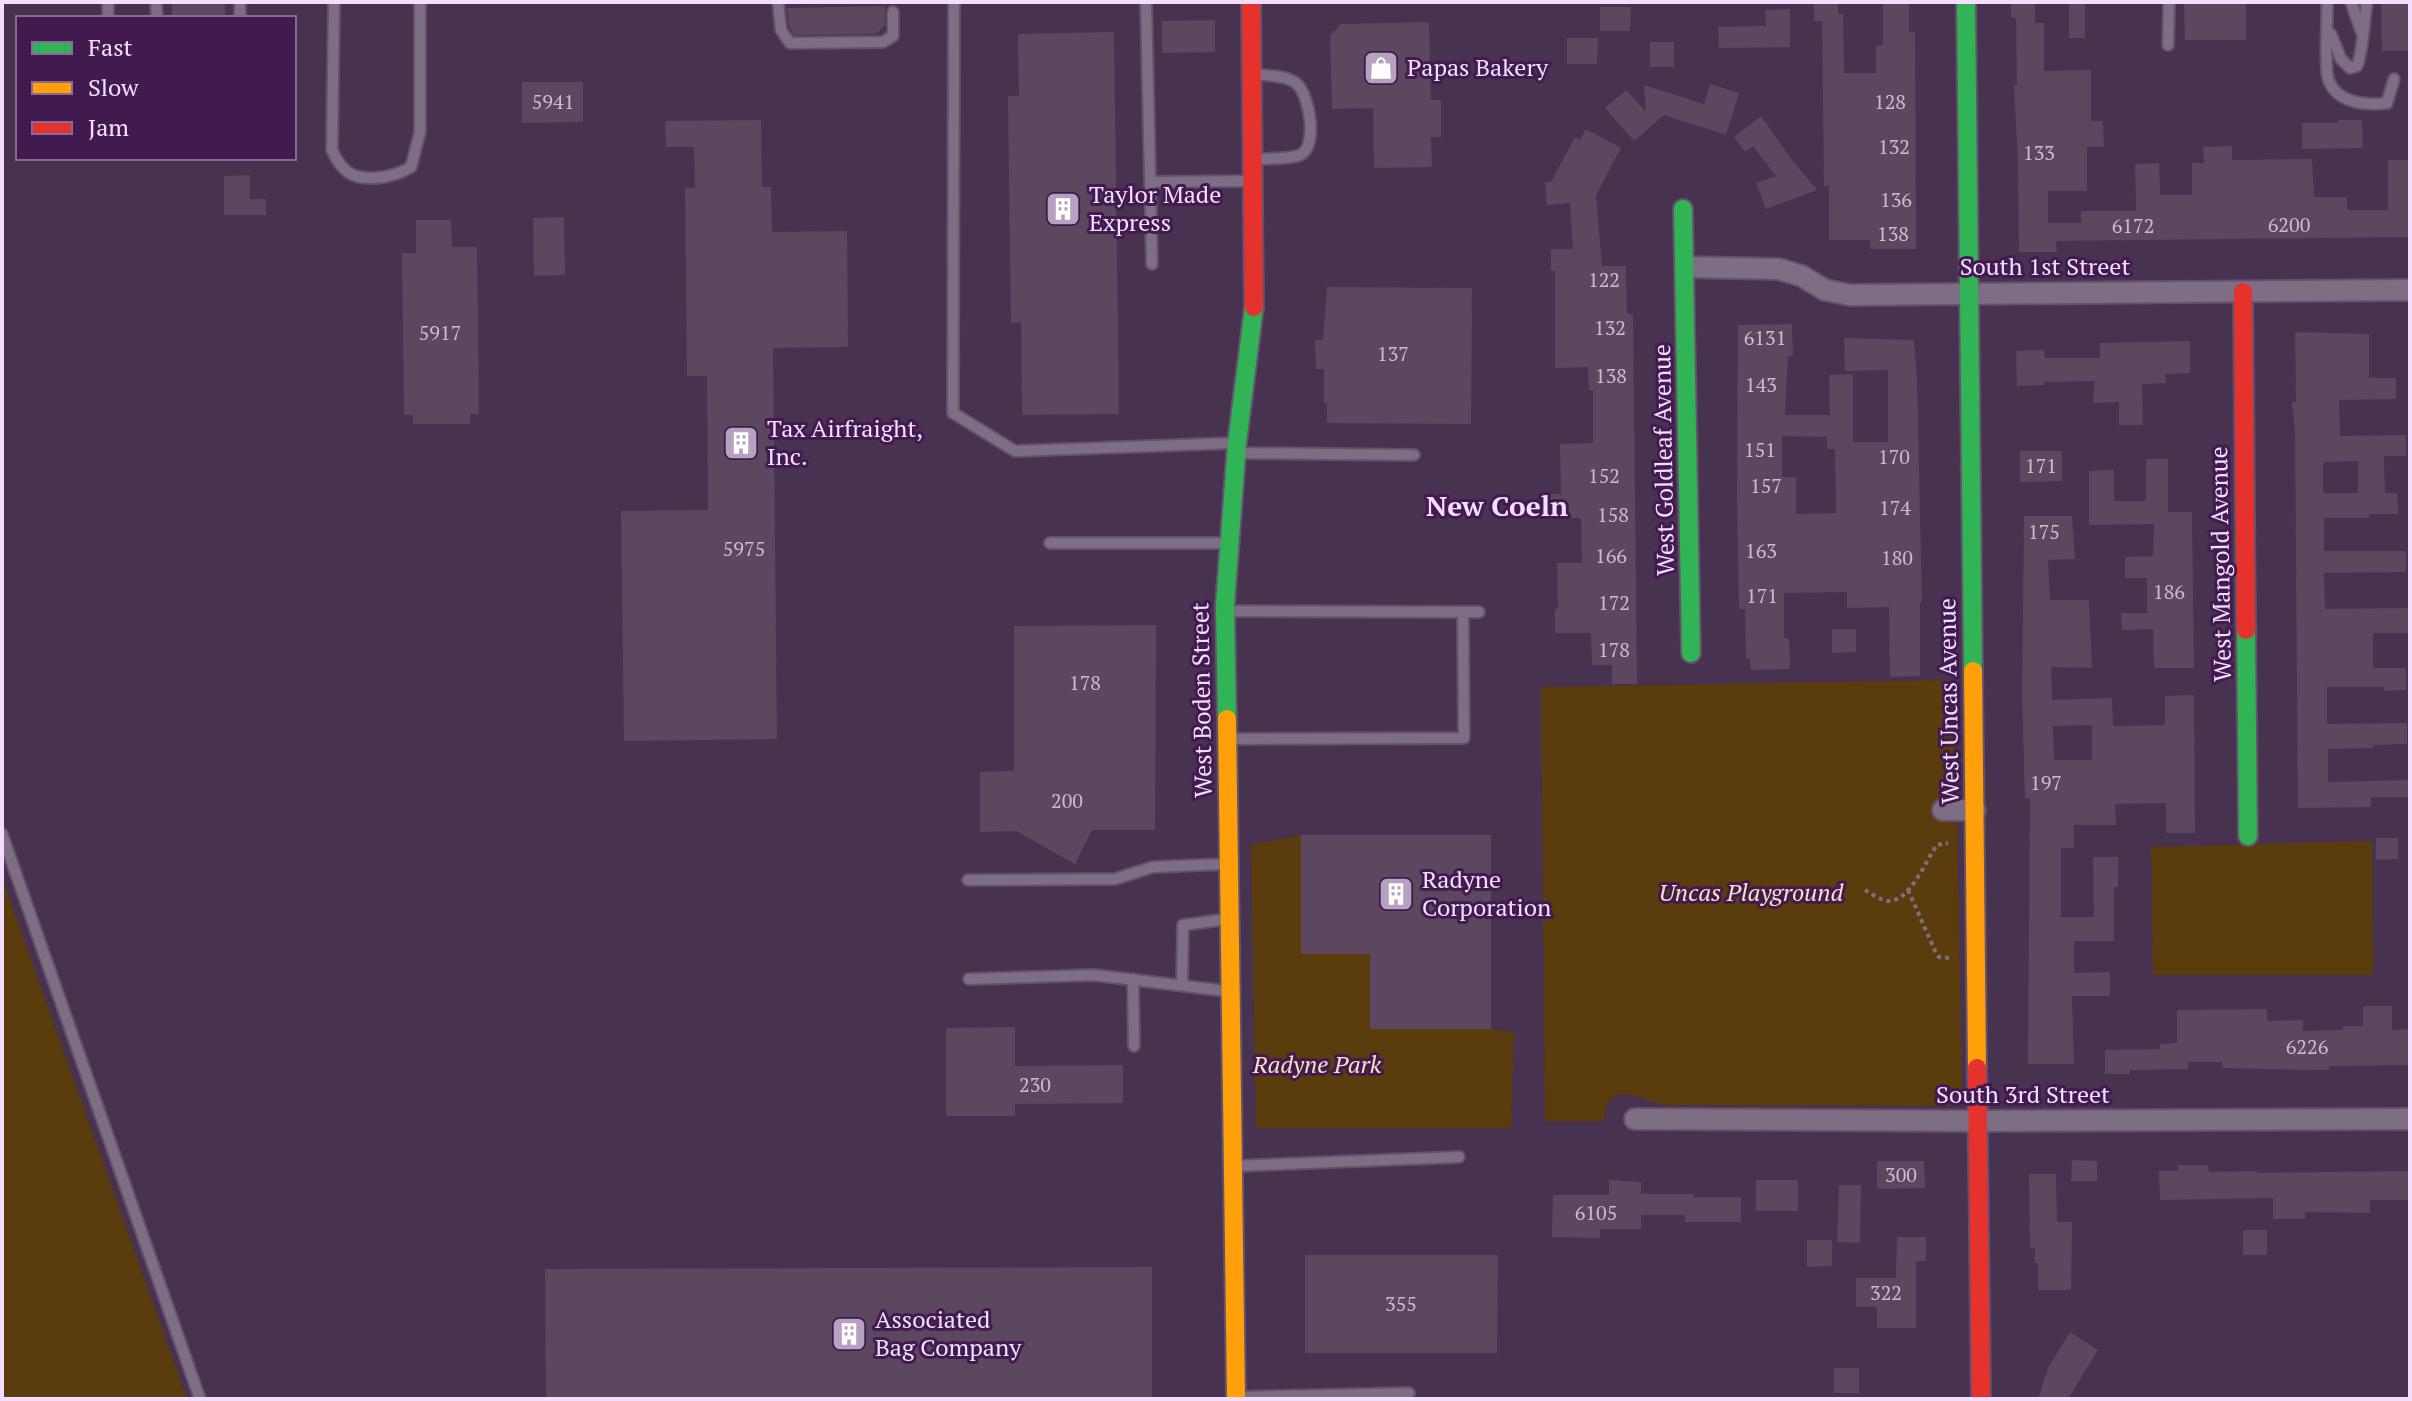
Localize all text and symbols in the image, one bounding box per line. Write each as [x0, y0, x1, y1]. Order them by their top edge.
legend [16, 16, 296, 160]
text: Fast [88, 31, 133, 63]
shop icon: Papas Bakery [1362, 49, 1400, 87]
place label: Papas Bakery [1407, 51, 1549, 83]
text: Slow [88, 71, 139, 103]
house number: 5941 [532, 88, 574, 115]
house number: 128 [1874, 88, 1906, 115]
text: Jam [88, 111, 129, 143]
house number: 132 [1878, 133, 1910, 160]
house number: 133 [2023, 139, 2055, 166]
place label: Taylor Made Express [1089, 178, 1221, 238]
house number: 136 [1880, 186, 1912, 213]
building icon: Taylor Made Express [1044, 190, 1082, 228]
house number: 6200 [2268, 211, 2310, 238]
house number: 6172 [2112, 212, 2154, 239]
house number: 138 [1877, 220, 1909, 247]
street label: South 1st Street [1960, 250, 2130, 282]
house number: 122 [1588, 266, 1620, 293]
house number: 132 [1594, 314, 1626, 341]
house number: 5917 [419, 319, 461, 346]
house number: 6131 [1744, 324, 1786, 351]
house number: 137 [1377, 340, 1409, 367]
street label: West Goldleaf Avenue [1645, 344, 1681, 576]
house number: 138 [1595, 362, 1627, 389]
house number: 143 [1745, 371, 1777, 398]
place label: Tax Airfraight, Inc. [767, 412, 923, 472]
building icon: Tax Airfraight, Inc. [722, 424, 760, 462]
house number: 151 [1744, 436, 1776, 463]
house number: 170 [1878, 443, 1910, 470]
street label: West Mangold Avenue [2202, 446, 2238, 682]
house number: 171 [2025, 452, 2057, 479]
house number: 152 [1588, 462, 1620, 489]
house number: 157 [1750, 472, 1782, 499]
district label: New Coeln [1426, 487, 1568, 524]
house number: 174 [1879, 494, 1911, 521]
house number: 158 [1597, 501, 1629, 528]
house number: 175 [2028, 518, 2060, 545]
house number: 5975 [723, 535, 765, 562]
house number: 163 [1745, 537, 1777, 564]
house number: 166 [1595, 542, 1627, 569]
house number: 180 [1881, 544, 1913, 571]
house number: 186 [2153, 578, 2185, 605]
house number: 171 [1746, 582, 1778, 609]
house number: 172 [1598, 589, 1630, 616]
street label: West Uncas Avenue [1930, 598, 1966, 804]
street label: West Boden Street [1183, 602, 1219, 798]
house number: 178 [1598, 636, 1630, 663]
house number: 178 [1069, 669, 1101, 696]
house number: 197 [2030, 769, 2062, 796]
house number: 200 [1051, 787, 1083, 814]
place label: Radyne Corporation [1422, 863, 1551, 923]
building icon: Radyne Corporation [1377, 875, 1415, 913]
park label: Uncas Playground [1659, 876, 1844, 908]
house number: 6226 [2286, 1033, 2329, 1060]
park label: Radyne Park [1252, 1048, 1382, 1080]
house number: 230 [1019, 1071, 1051, 1098]
street label: South 3rd Street [1936, 1078, 2110, 1110]
house number: 300 [1885, 1161, 1917, 1188]
house number: 6105 [1575, 1199, 1617, 1226]
house number: 322 [1870, 1279, 1902, 1306]
house number: 355 [1385, 1290, 1417, 1317]
place label: Associated Bag Company [875, 1303, 1022, 1363]
building icon: Associated Bag Company [830, 1315, 868, 1353]

